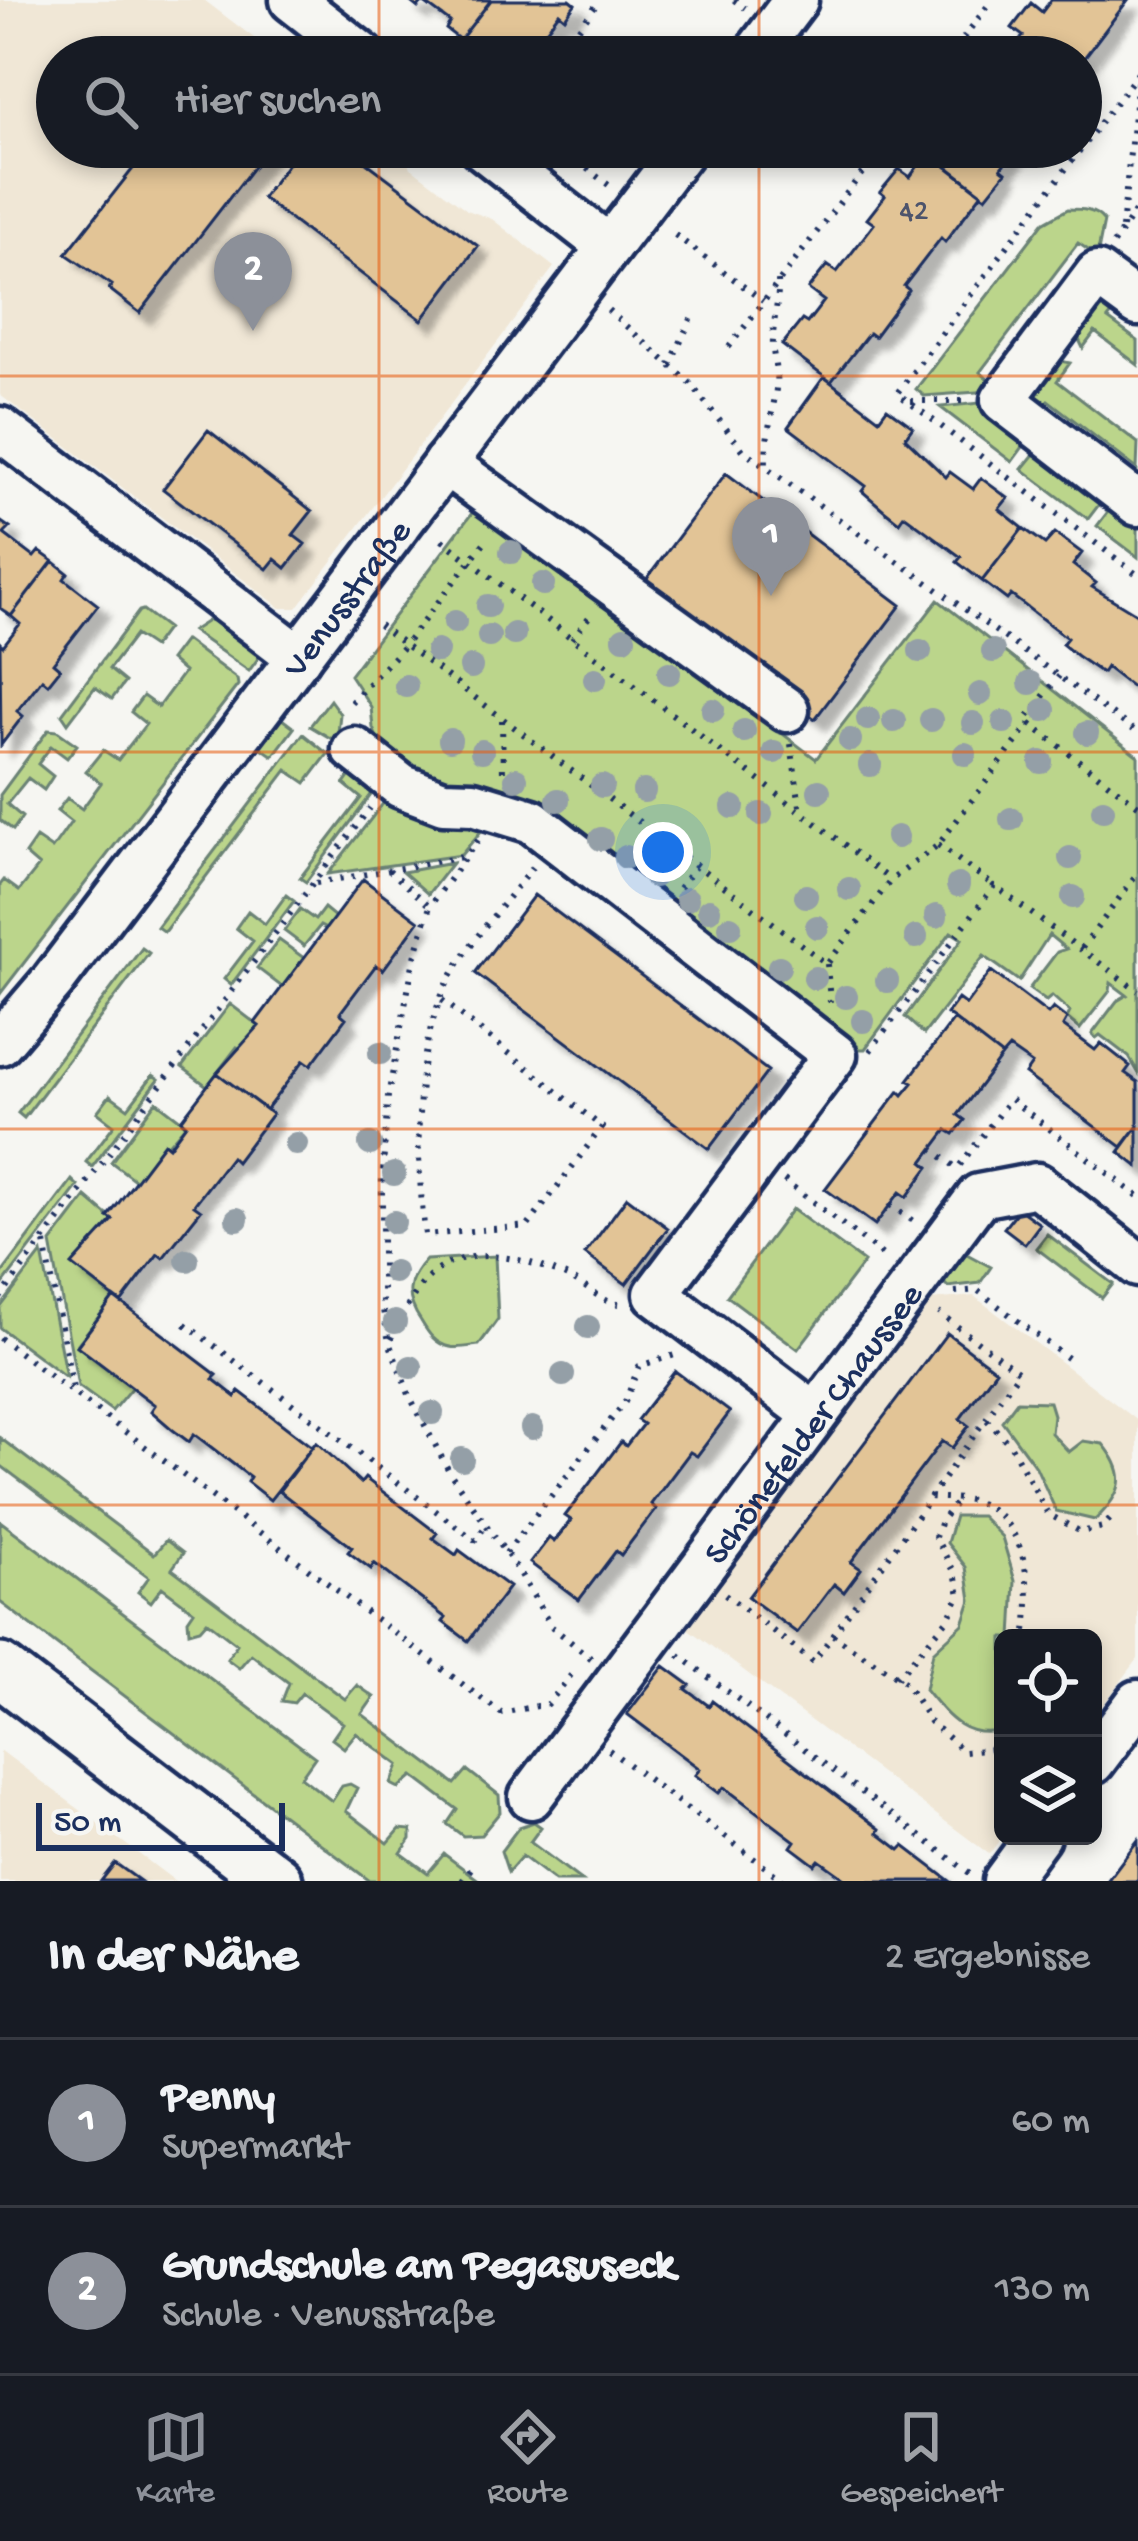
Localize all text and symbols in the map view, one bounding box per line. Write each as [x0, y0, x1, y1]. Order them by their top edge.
search box [36, 36, 1102, 168]
icon: search [78, 69, 144, 135]
text: Hier suchen [174, 76, 381, 129]
house number: 42 [900, 196, 928, 231]
pin: 2 [214, 232, 292, 331]
pin: 1 [732, 497, 810, 596]
street label: Venusstraße [275, 513, 423, 689]
your location [633, 822, 693, 882]
street label: Schönefelder Chaussee [697, 1276, 935, 1575]
map controls [994, 1629, 1102, 1845]
button: locate [994, 1629, 1102, 1737]
button: layers [994, 1737, 1102, 1845]
scale bar [36, 1797, 285, 1850]
text: 50 m [54, 1805, 121, 1843]
text: In der Nähe [48, 1929, 298, 1989]
text: 2 Ergebnisse [885, 1936, 1090, 1982]
text: Penny [162, 2073, 275, 2126]
text: 1 [79, 2100, 95, 2146]
text: 60 m [1011, 2100, 1090, 2146]
text: Supermarkt [162, 2126, 348, 2172]
text: Grundschule am Pegasuseck [162, 2241, 675, 2294]
text: 2 [77, 2268, 97, 2314]
text: 130 m [995, 2268, 1090, 2314]
text: Schule · Venusstraße [162, 2294, 495, 2340]
tab: Karte [136, 2404, 215, 2514]
tab: Route [487, 2404, 568, 2514]
tab: Gespeichert [840, 2404, 1002, 2514]

